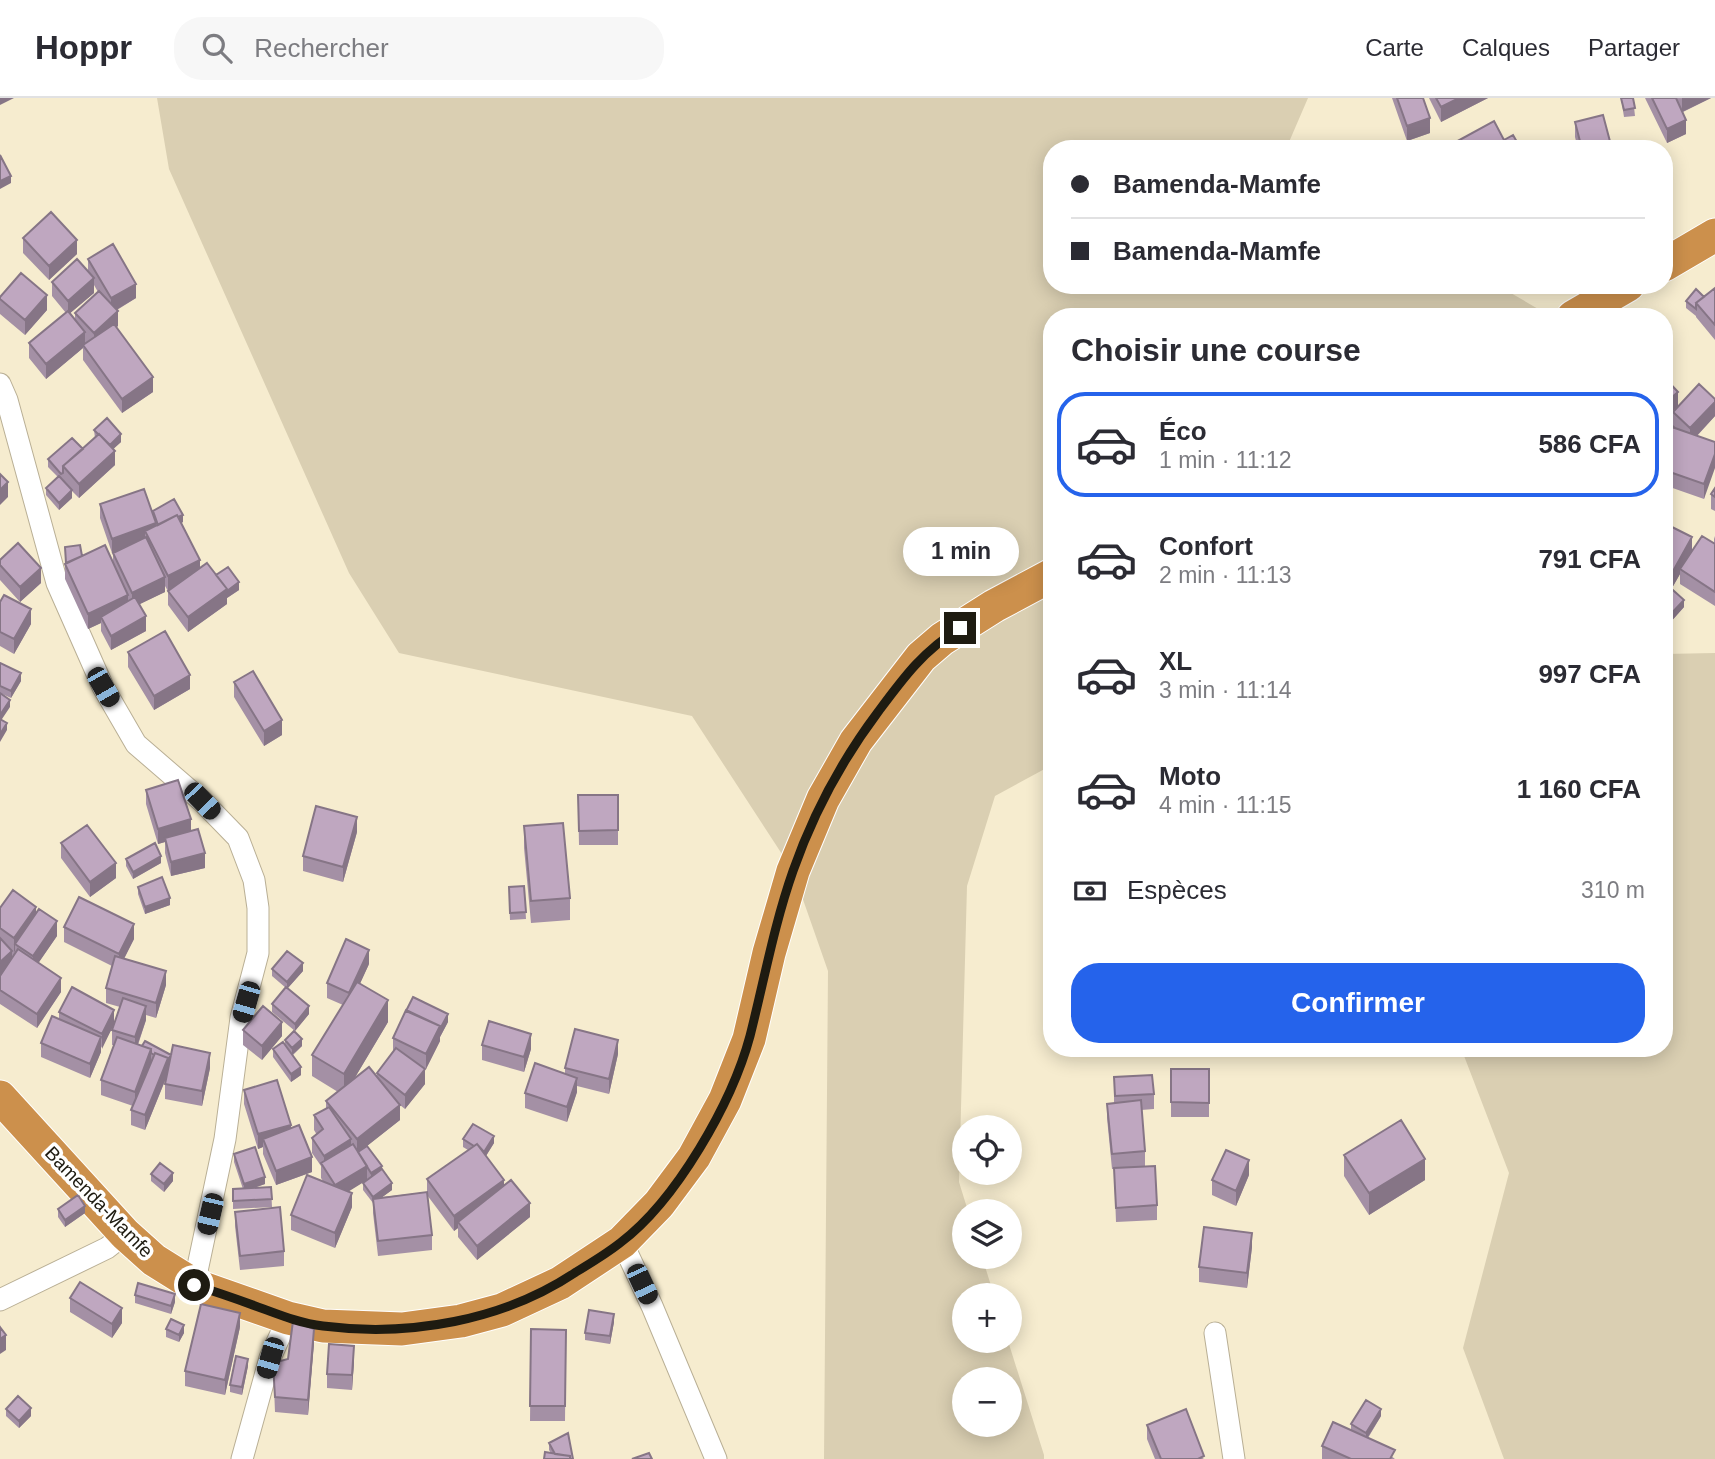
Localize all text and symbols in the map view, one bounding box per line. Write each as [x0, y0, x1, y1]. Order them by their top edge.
search box [174, 17, 664, 80]
text: Hoppr [35, 29, 132, 66]
icon: search [198, 29, 236, 67]
text: Rechercher [254, 33, 389, 63]
text: Carte [1365, 34, 1424, 61]
text: Calques [1462, 34, 1550, 61]
text: Partager [1588, 34, 1680, 61]
text: Bamenda-Mamfe [1113, 169, 1321, 199]
text: Bamenda-Mamfe [1113, 236, 1321, 266]
text: Choisir une course [1071, 332, 1361, 368]
icon: car [1075, 413, 1138, 476]
text: Éco [1159, 416, 1207, 446]
text: 586 CFA [1538, 429, 1641, 459]
text: 1 min · 11:12 [1159, 447, 1292, 473]
callout: 1 min [902, 526, 1018, 575]
icon: car [1075, 528, 1138, 591]
text: Confort [1159, 531, 1253, 561]
text: 1 min [931, 538, 991, 564]
text: 791 CFA [1538, 544, 1641, 574]
text: 2 min · 11:13 [1159, 562, 1292, 588]
route end [944, 612, 976, 644]
icon: car [1075, 643, 1138, 706]
text: XL [1159, 646, 1192, 676]
text: 997 CFA [1538, 659, 1641, 689]
car [84, 664, 123, 710]
text: 3 min · 11:14 [1159, 677, 1292, 703]
icon: car [1075, 758, 1138, 821]
text: Moto [1159, 761, 1221, 791]
text: 1 160 CFA [1517, 774, 1641, 804]
car [180, 779, 225, 823]
text: 4 min · 11:15 [1159, 792, 1292, 818]
icon: cash [1071, 872, 1109, 910]
text: Espèces [1127, 875, 1227, 905]
text: 310 m [1581, 877, 1645, 903]
button: Confirmer [1071, 963, 1645, 1043]
car [231, 979, 262, 1025]
map controls [952, 1115, 1022, 1437]
button: locate [952, 1115, 1022, 1185]
street label: Bamenda-Mamfe [41, 1142, 157, 1262]
car [196, 1191, 225, 1237]
button: layers [952, 1199, 1022, 1269]
car [624, 1261, 661, 1307]
route start [178, 1269, 210, 1301]
button: + [952, 1283, 1022, 1353]
car [255, 1335, 286, 1381]
button: − [952, 1367, 1022, 1437]

